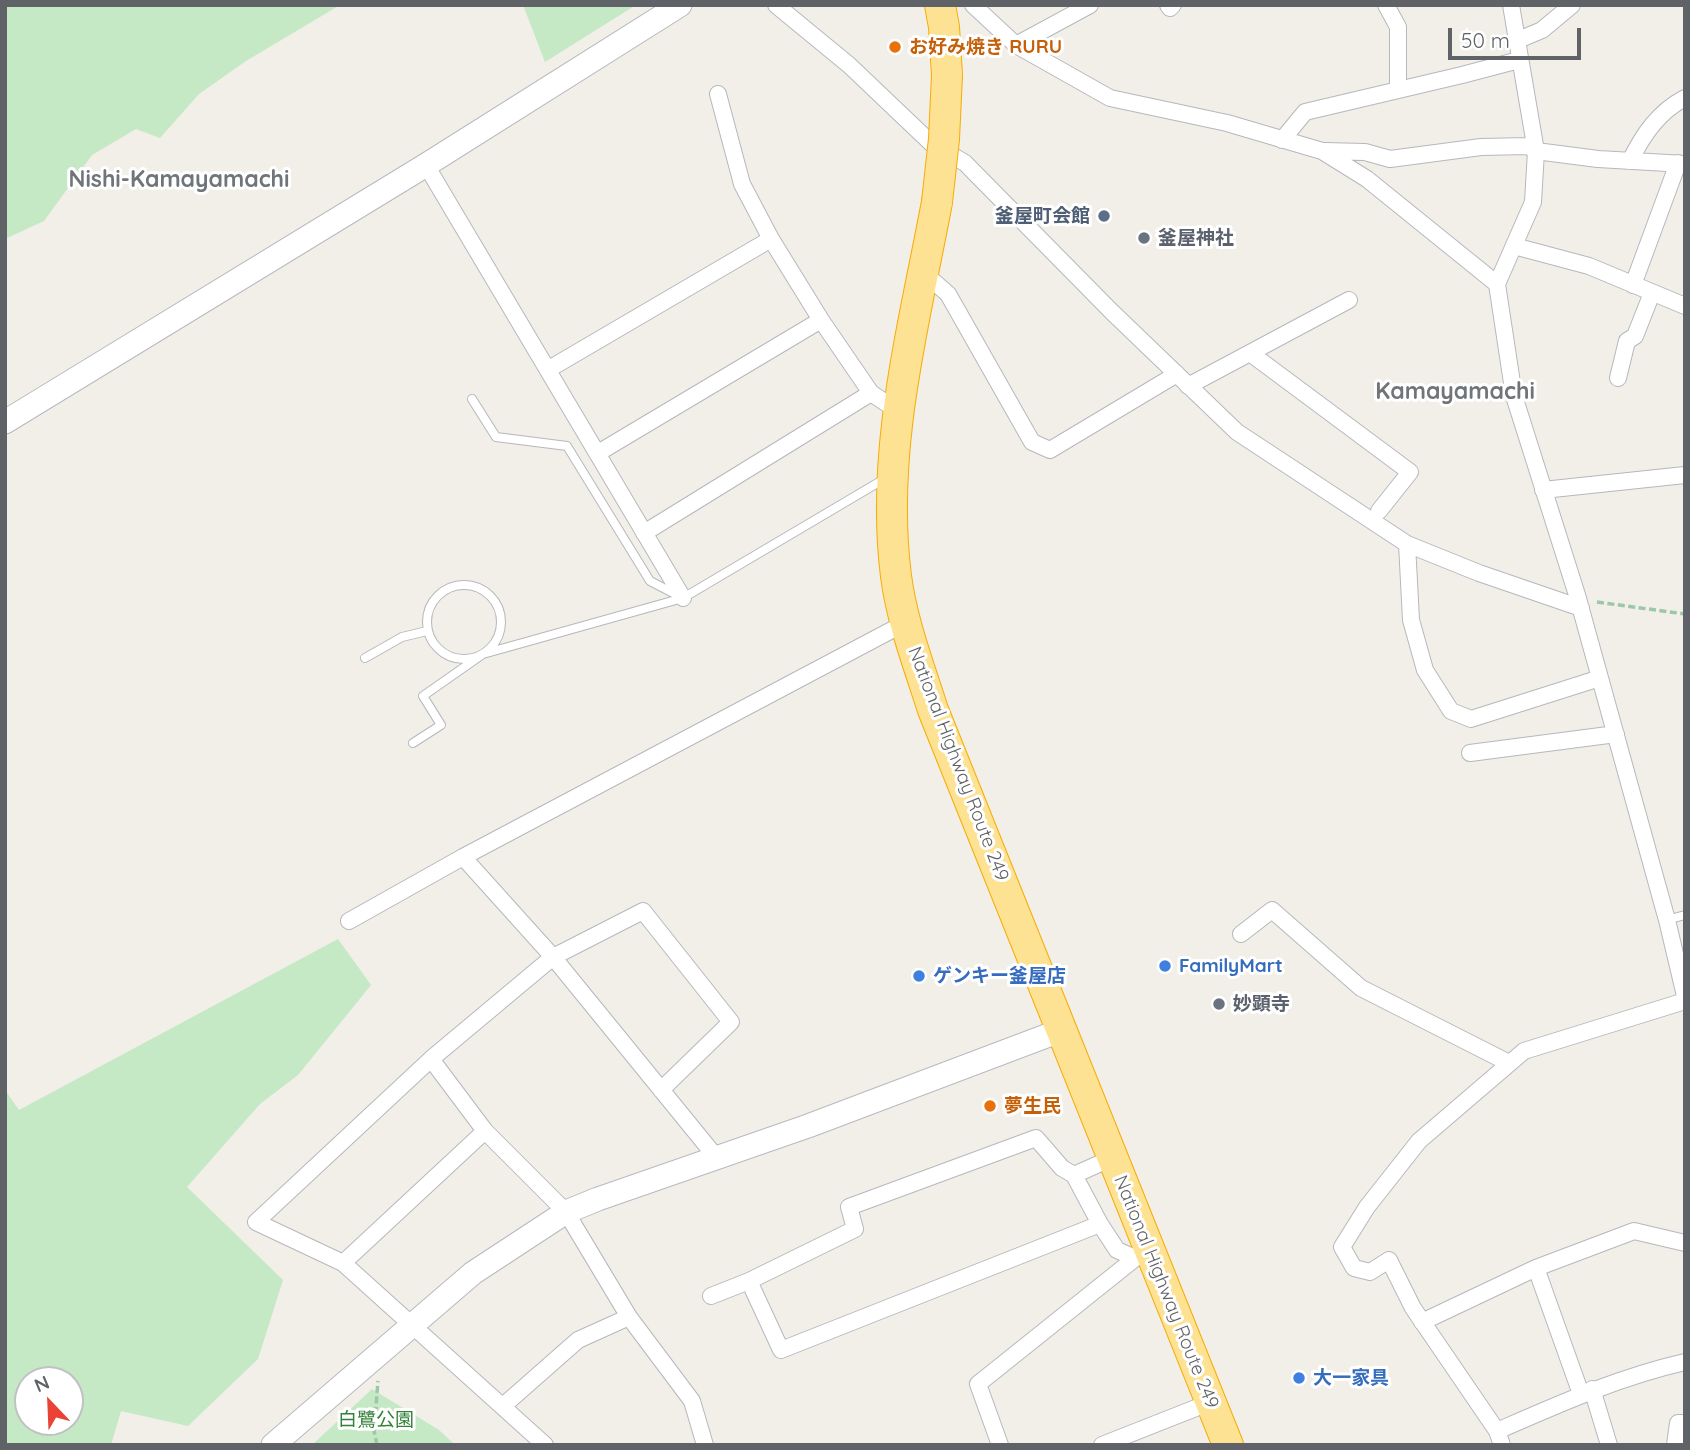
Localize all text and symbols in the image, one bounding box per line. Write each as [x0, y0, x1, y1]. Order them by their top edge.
scale bar [1452, 14, 1585, 58]
text: 50 m [1461, 27, 1510, 53]
place label: お好み焼き RURU [909, 36, 1062, 58]
marker: お好み焼き RURU [887, 39, 903, 55]
district label: Nishi-Kamayamachi [68, 166, 290, 194]
place label: 釜屋町会館 [995, 205, 1090, 227]
marker: 釜屋町会館 [1096, 208, 1112, 224]
place label: 釜屋神社 [1158, 227, 1234, 249]
marker: 釜屋神社 [1136, 230, 1152, 246]
district label: Kamayamachi [1375, 378, 1535, 406]
street label: National Highway Route 249 [903, 644, 1013, 884]
place label: FamilyMart [1179, 955, 1283, 977]
marker: FamilyMart [1157, 958, 1173, 974]
place label: ゲンキー釜屋店 [933, 965, 1066, 987]
marker: ゲンキー釜屋店 [911, 968, 927, 984]
place label: 妙顕寺 [1233, 993, 1290, 1015]
marker: 妙顕寺 [1211, 996, 1227, 1012]
place label: 夢生民 [1004, 1095, 1061, 1117]
marker: 夢生民 [982, 1098, 998, 1114]
street label: National Highway Route 249 [1109, 1172, 1223, 1412]
north arrow [14, 1366, 84, 1436]
place label: 大一家具 [1313, 1367, 1389, 1389]
text: N [30, 1370, 53, 1397]
marker: 大一家具 [1291, 1370, 1307, 1386]
park label: 白鷺公園 [338, 1409, 414, 1431]

